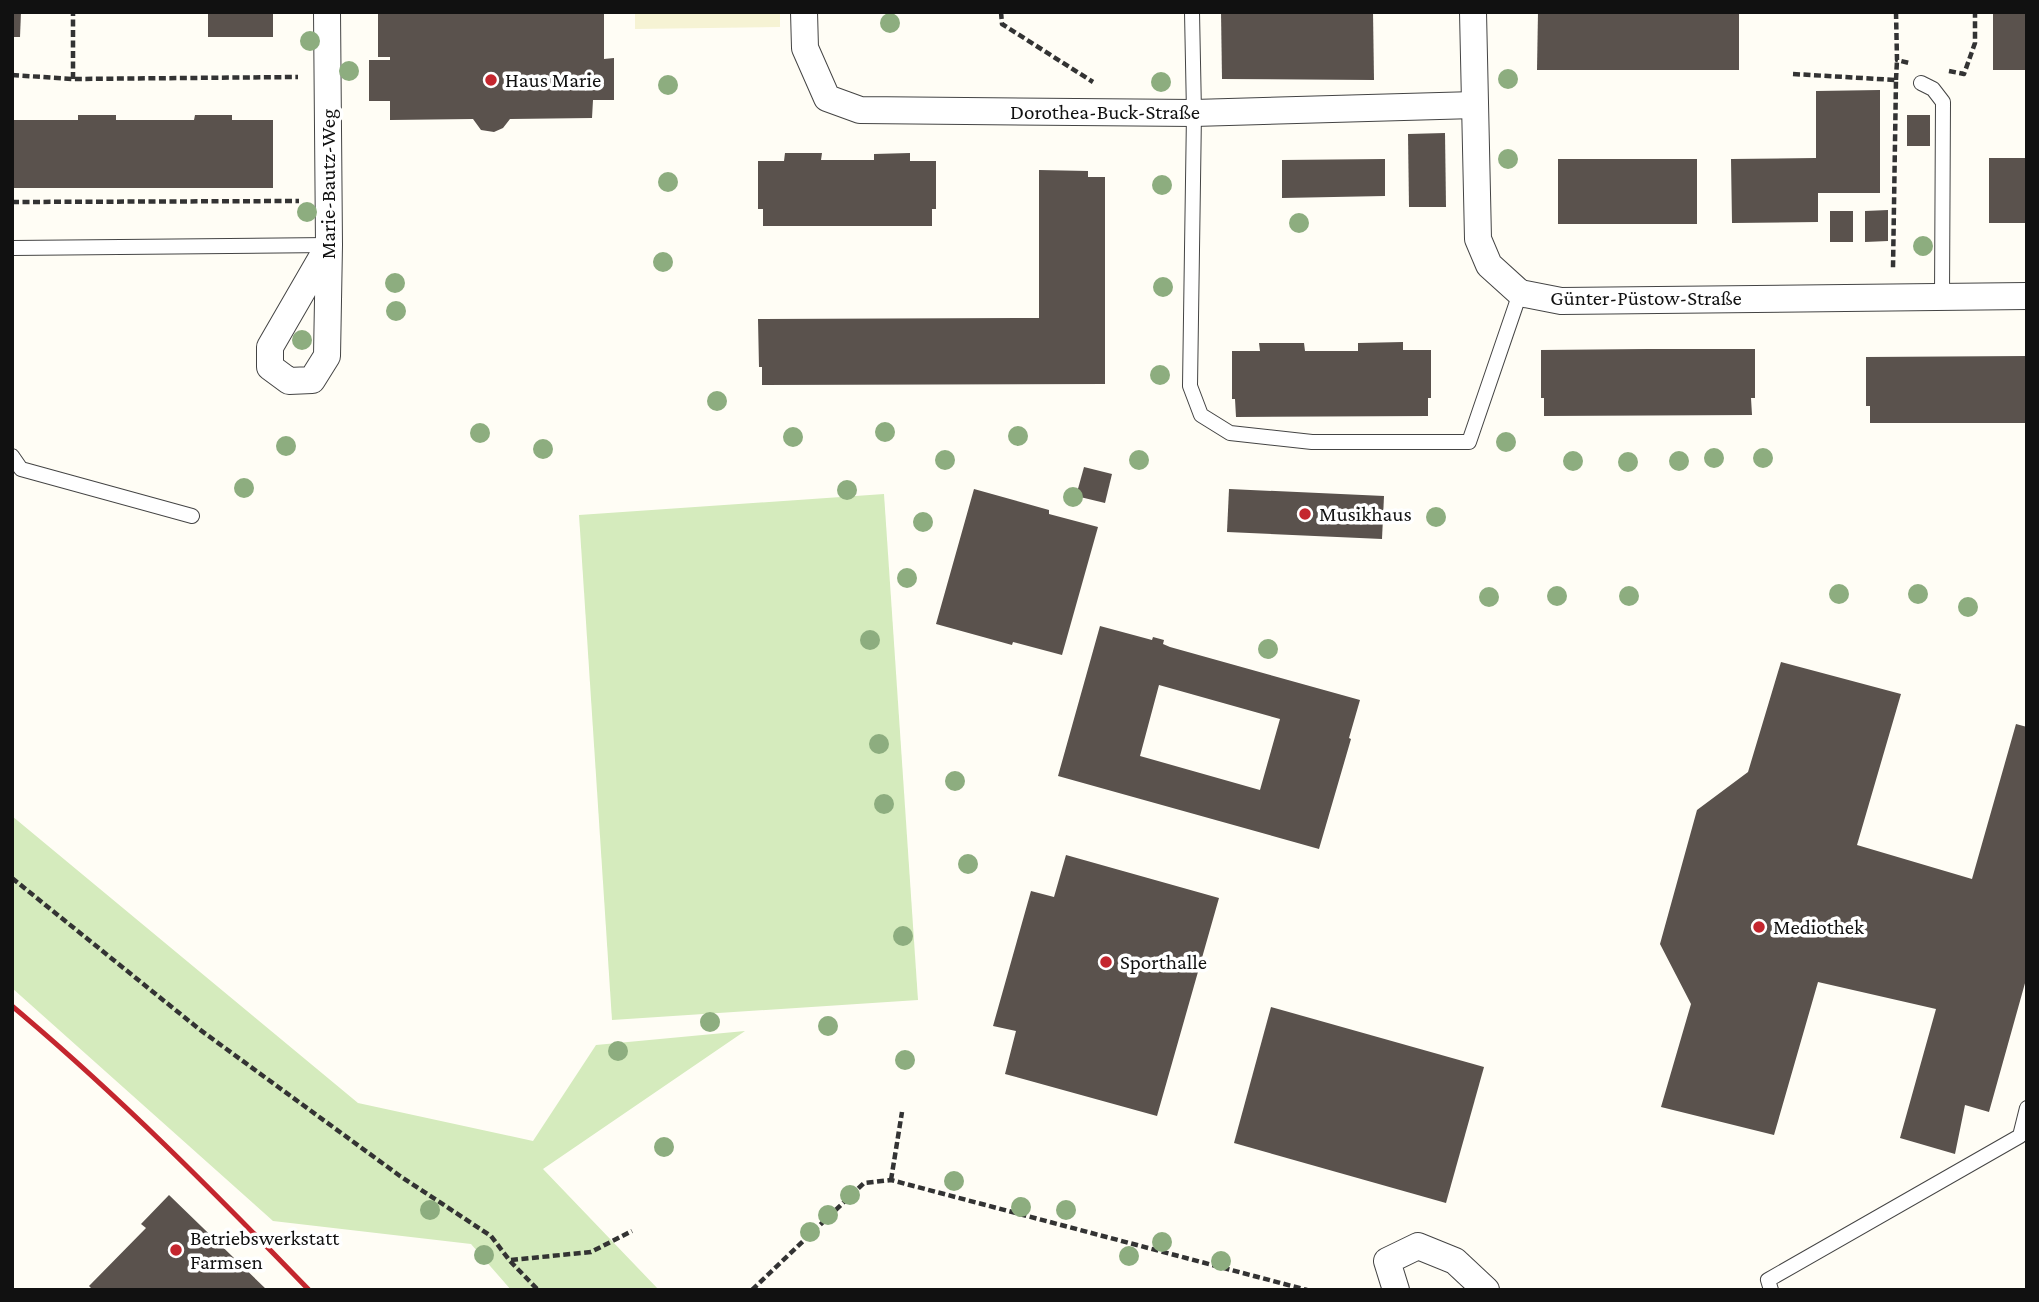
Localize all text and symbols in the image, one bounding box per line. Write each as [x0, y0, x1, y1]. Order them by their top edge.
place label: Haus Marie [505, 68, 601, 92]
marker: Haus Marie [483, 72, 499, 88]
street label: Dorothea-Buck-Straße [1010, 100, 1200, 124]
street label: Marie-Bautz-Weg [316, 109, 340, 259]
street label: Günter-Püstow-Straße [1550, 286, 1742, 310]
place label: Musikhaus [1319, 502, 1412, 526]
marker: Musikhaus [1297, 506, 1313, 522]
place label: Mediothek [1773, 915, 1864, 939]
marker: Mediothek [1751, 919, 1767, 935]
place label: Sporthalle [1120, 950, 1207, 974]
marker: Sporthalle [1098, 954, 1114, 970]
place label: Betriebswerkstatt Farmsen [190, 1226, 340, 1274]
marker: Betriebswerkstatt Farmsen [168, 1242, 184, 1258]

